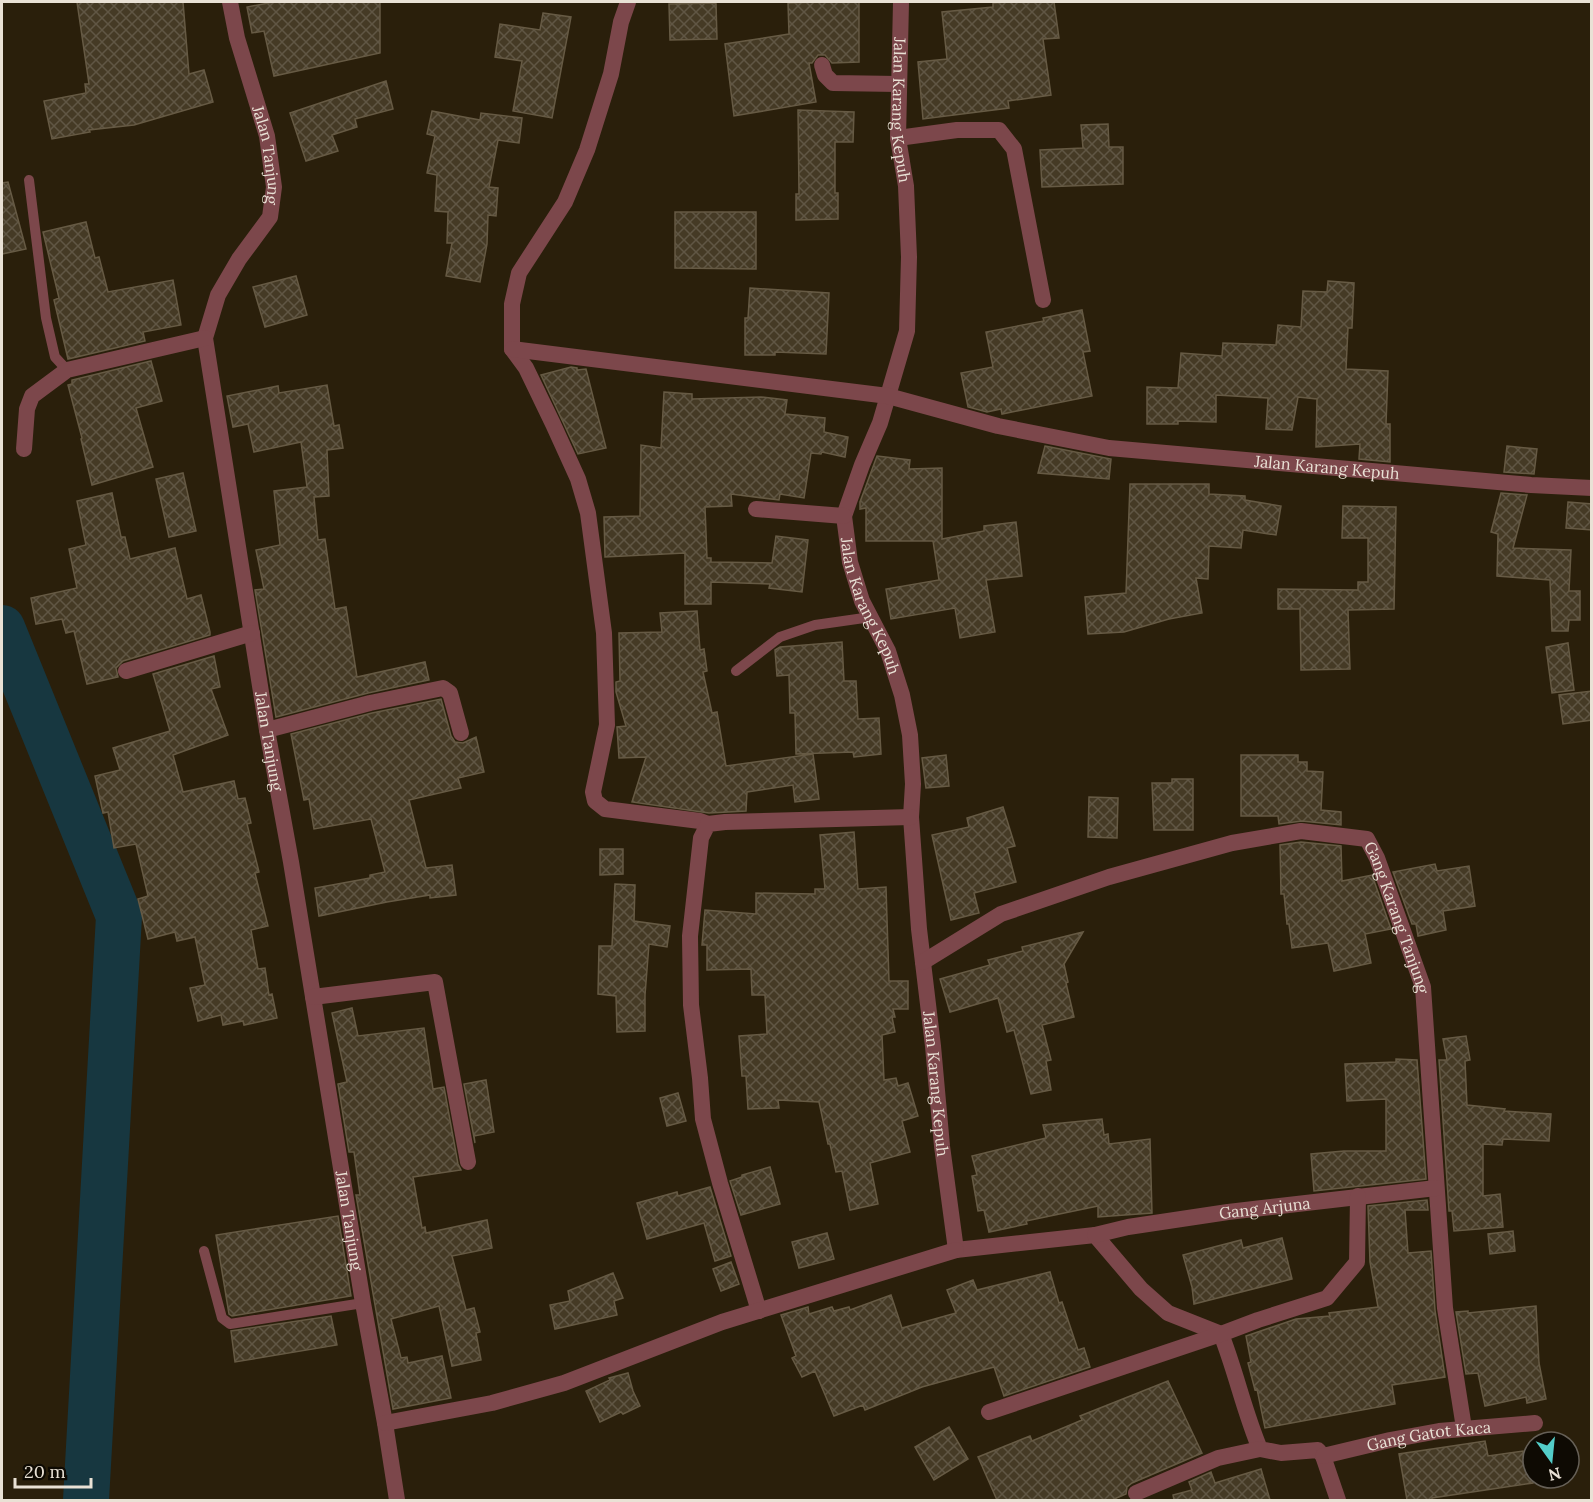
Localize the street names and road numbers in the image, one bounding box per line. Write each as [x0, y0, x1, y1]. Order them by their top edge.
street label: Jalan Karang Kepuh [888, 36, 915, 184]
street label: Jalan Tanjung [248, 102, 284, 207]
street label: Jalan Karang Kepuh [1253, 451, 1401, 483]
street label: Jalan Karang Kepuh [837, 535, 905, 677]
street label: Jalan Tanjung [251, 689, 288, 794]
street label: Gang Karang Tanjung [1360, 838, 1433, 995]
street label: Jalan Karang Kepuh [919, 1009, 953, 1158]
street label: Jalan Tanjung [331, 1168, 368, 1273]
street label: Gang Arjuna [1218, 1193, 1312, 1223]
street label: Gang Gatot Kaca [1365, 1417, 1492, 1455]

